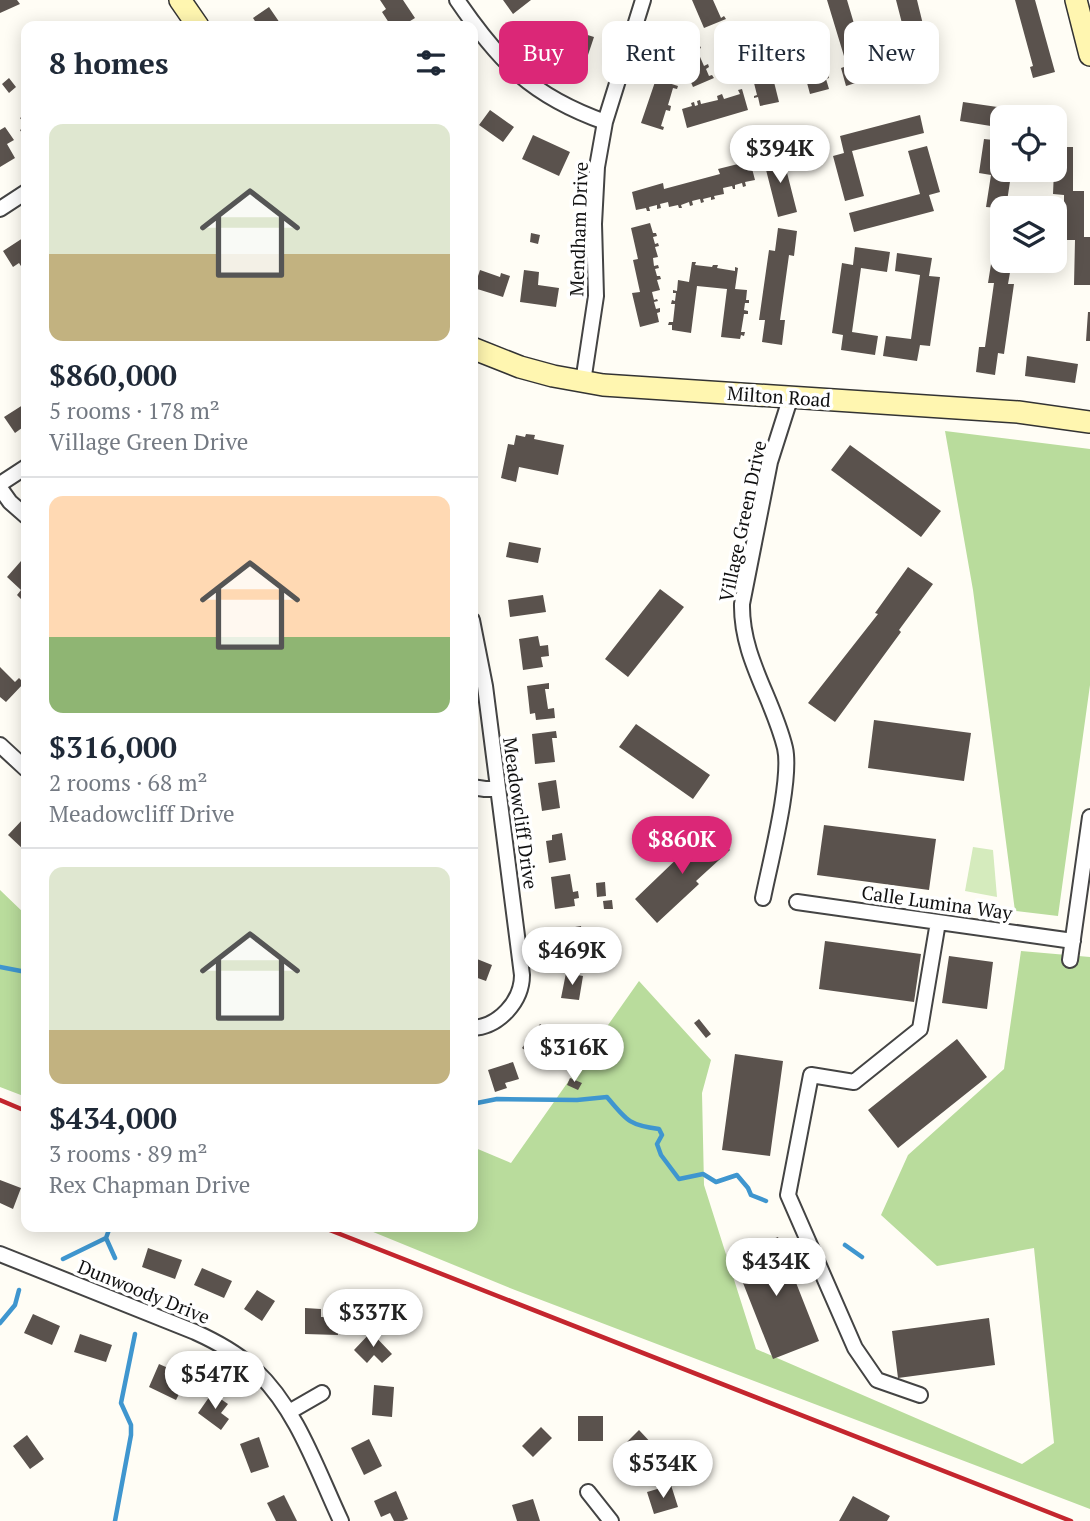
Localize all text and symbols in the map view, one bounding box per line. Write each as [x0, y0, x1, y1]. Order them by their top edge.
chip: Buy [499, 21, 588, 84]
chip: Rent [602, 21, 700, 84]
chip: Filters [714, 21, 830, 84]
chip: New [844, 21, 939, 84]
text: 8 homes [49, 43, 168, 83]
icon: filters [412, 44, 450, 82]
map controls [990, 105, 1067, 273]
button: locate [990, 105, 1067, 182]
pin: $394K [731, 125, 829, 185]
text: $394K [746, 132, 814, 163]
street label: Mendham Drive [563, 161, 593, 297]
icon: home [187, 170, 313, 296]
button: layers [990, 196, 1067, 273]
text: $860,000 [49, 355, 177, 395]
street label: Milton Road [726, 380, 832, 412]
text: 5 rooms · 178 m² [49, 395, 220, 426]
text: Village Green Drive [49, 426, 248, 457]
street label: Village Green Drive [713, 438, 771, 604]
icon: home [187, 542, 313, 668]
text: $316,000 [49, 727, 177, 767]
street label: Meadowcliff Drive [498, 735, 544, 891]
text: 2 rooms · 68 m² [49, 767, 208, 798]
text: Meadowcliff Drive [49, 798, 235, 829]
pin: $860K [633, 816, 731, 876]
text: $860K [648, 823, 716, 854]
street label: Calle Lumina Way [860, 879, 1014, 925]
icon: home [187, 913, 313, 1039]
pin: $469K [523, 928, 621, 987]
text: $469K [538, 934, 606, 965]
pin: $316K [525, 1024, 623, 1084]
text: $316K [540, 1031, 608, 1062]
text: $434,000 [49, 1098, 177, 1138]
text: 3 rooms · 89 m² [49, 1138, 208, 1169]
text: Rex Chapman Drive [49, 1169, 250, 1200]
pin: $434K [727, 1238, 825, 1298]
text: $434K [742, 1245, 810, 1276]
street label: Dunwoody Drive [74, 1253, 214, 1329]
pin: $337K [324, 1290, 422, 1349]
text: $337K [339, 1296, 407, 1327]
pin: $547K [166, 1352, 264, 1411]
text: $547K [181, 1358, 249, 1389]
pin: $534K [614, 1440, 712, 1500]
text: $534K [629, 1447, 697, 1478]

